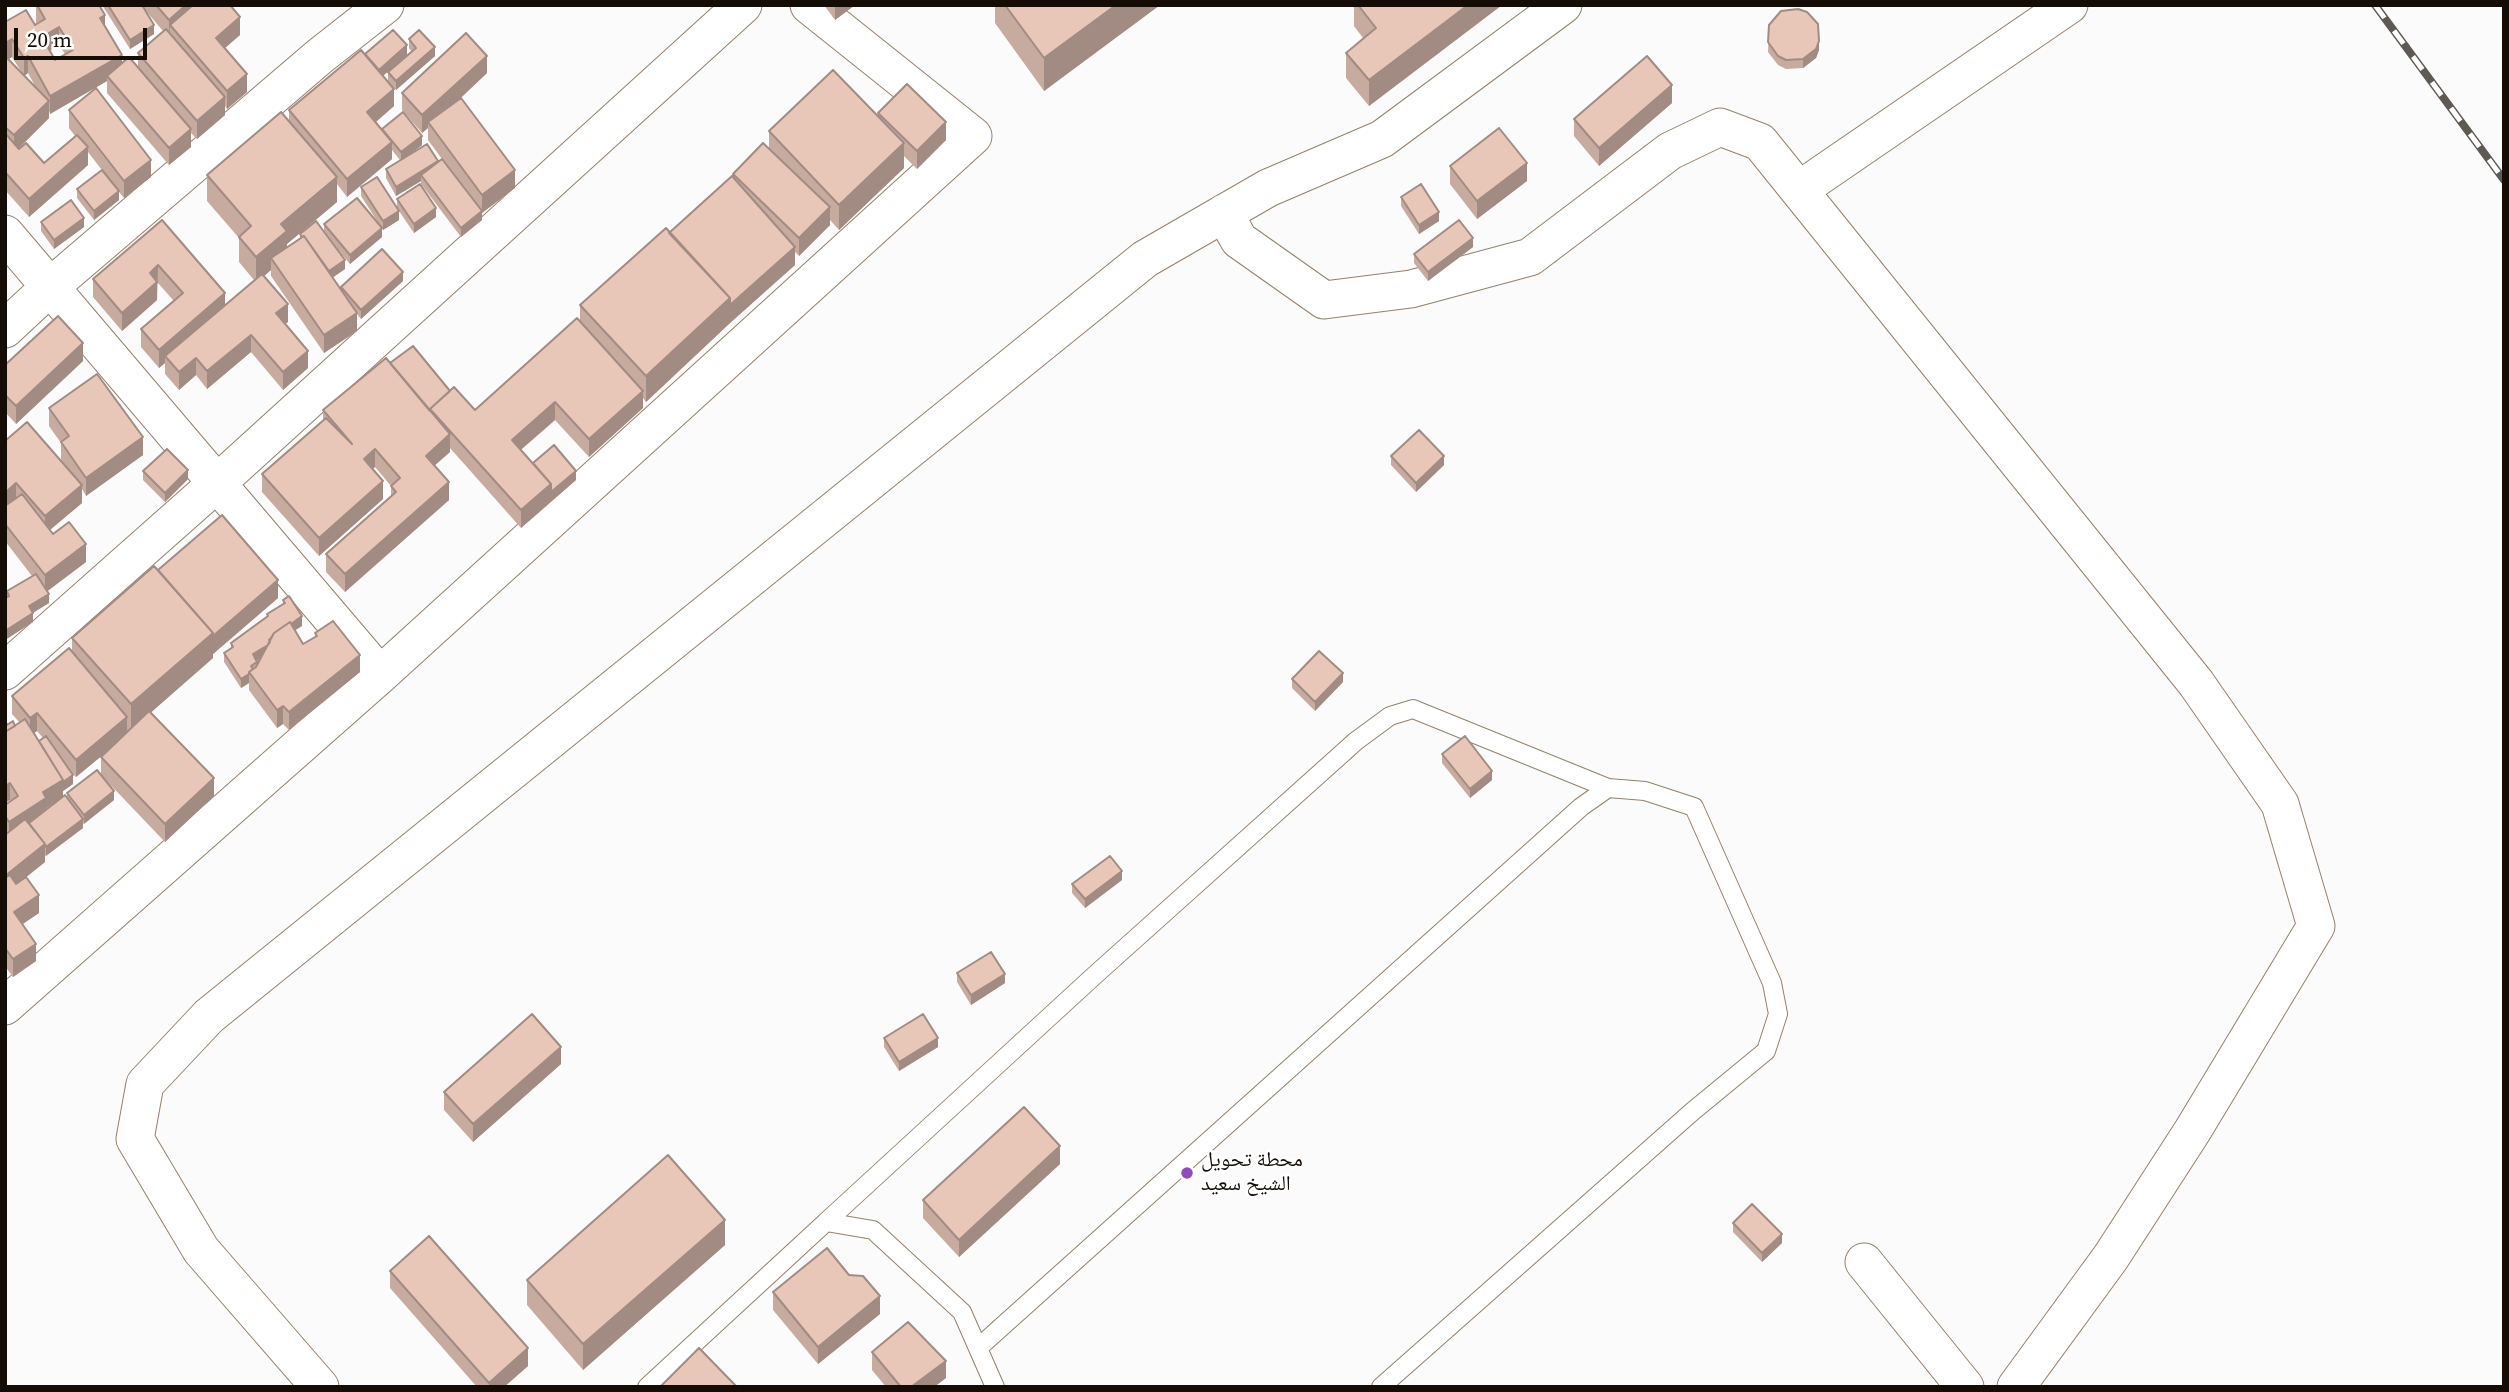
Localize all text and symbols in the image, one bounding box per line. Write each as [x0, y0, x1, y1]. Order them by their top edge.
scale bar [18, 14, 150, 58]
text: 20 m [27, 25, 72, 54]
place label: محطة تحويل الشيخ سعيد [1201, 1148, 1303, 1198]
marker: محطة تحويل الشيخ سعيد [1179, 1165, 1195, 1181]

